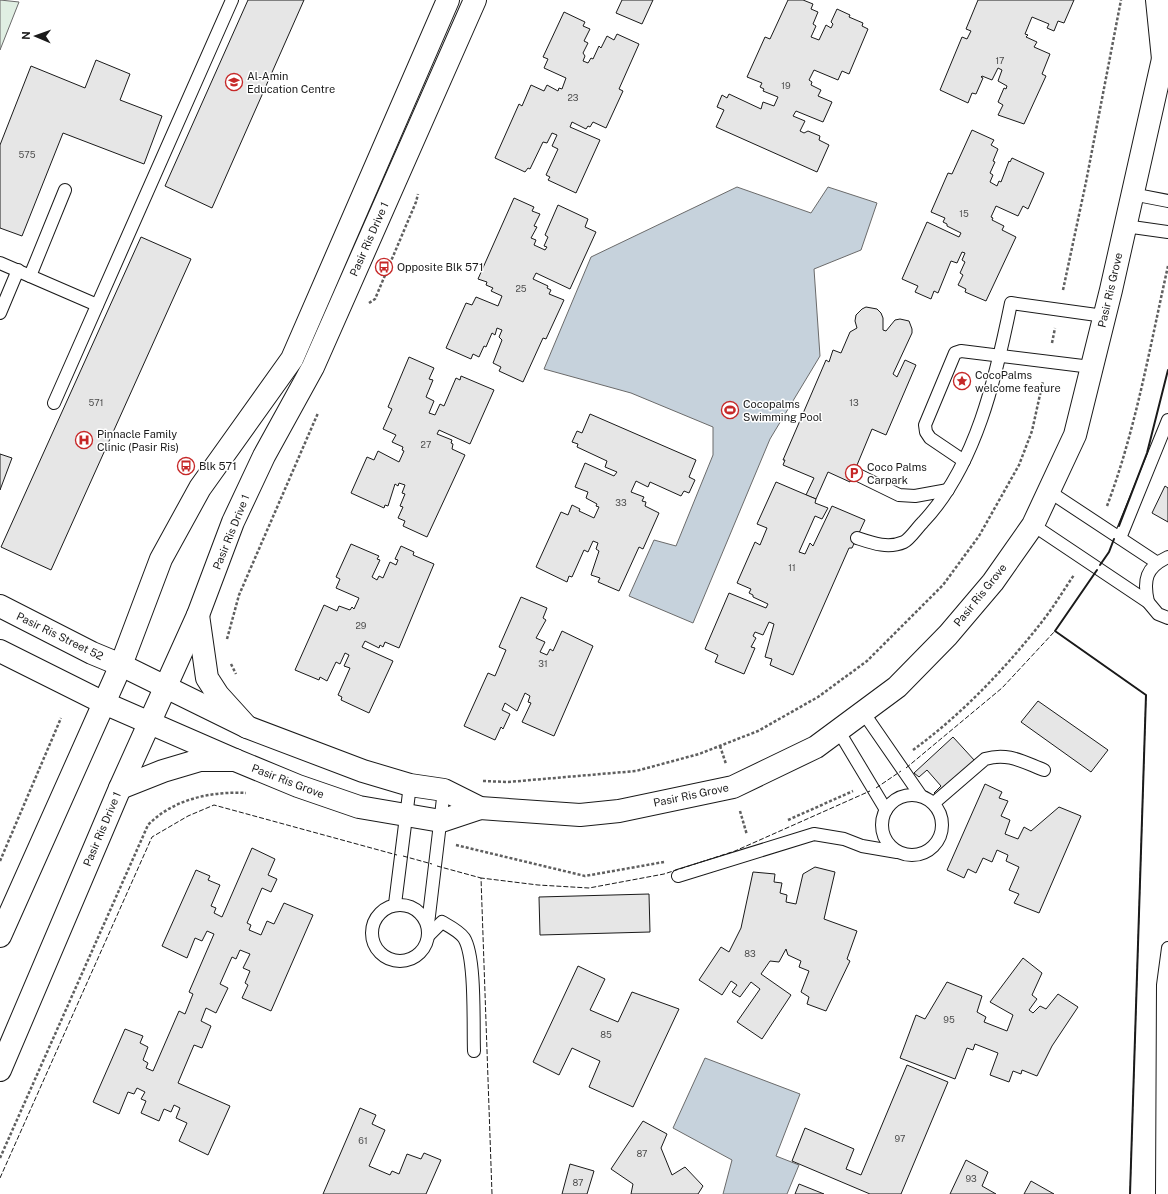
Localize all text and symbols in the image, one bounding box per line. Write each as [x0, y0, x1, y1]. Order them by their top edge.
north arrow [16, 16, 56, 56]
text: N [20, 31, 32, 40]
house number: 17 [995, 55, 1005, 66]
place label: Al-Amin Education Centre [247, 70, 335, 95]
school or university icon: Al-Amin Education Centre [224, 72, 244, 92]
house number: 19 [781, 80, 791, 91]
house number: 23 [567, 92, 579, 103]
house number: 575 [19, 149, 36, 160]
street label: Pasir Ris Drive 1 [347, 200, 391, 278]
house number: 15 [959, 208, 969, 219]
street label: Pasir Ris Grove [1096, 251, 1124, 329]
bus stop icon: Opposite Blk 571 [374, 257, 394, 277]
place label: Opposite Blk 571 [397, 261, 483, 273]
house number: 25 [515, 283, 527, 294]
place label: CocoPalms welcome feature [975, 369, 1061, 394]
place icon: CocoPalms welcome feature [952, 371, 972, 391]
house number: 571 [88, 397, 104, 408]
house number: 13 [849, 397, 859, 408]
place label: Cocopalms Swimming Pool [743, 398, 822, 423]
sports icon: Cocopalms Swimming Pool [720, 400, 740, 420]
place label: Pinnacle Family Clinic (Pasir Ris) [97, 428, 179, 453]
hospital icon: Pinnacle Family Clinic (Pasir Ris) [74, 430, 94, 450]
house number: 27 [421, 439, 431, 450]
bus stop icon: Blk 571 [176, 456, 196, 476]
place label: Blk 571 [199, 460, 237, 472]
place label: Coco Palms Carpark [867, 461, 927, 486]
parking icon: Coco Palms Carpark [844, 463, 864, 483]
street label: Pasir Ris Drive 1 [210, 493, 252, 571]
house number: 33 [615, 497, 627, 508]
street label: Pasir Ris Grove [951, 561, 1009, 629]
house number: 11 [788, 562, 796, 573]
street label: Pasir Ris Street 52 [15, 610, 106, 662]
house number: 29 [356, 620, 367, 631]
house number: 31 [538, 658, 548, 669]
street label: Pasir Ris Grove [250, 762, 326, 800]
street label: Pasir Ris Grove [652, 781, 730, 809]
street label: Pasir Ris Drive 1 [81, 790, 123, 868]
house number: 83 [744, 948, 756, 959]
house number: 95 [943, 1014, 955, 1025]
house number: 85 [600, 1029, 612, 1040]
house number: 97 [895, 1133, 905, 1144]
house number: 61 [358, 1135, 368, 1146]
house number: 87 [636, 1148, 648, 1159]
house number: 93 [965, 1173, 977, 1184]
house number: 87 [572, 1177, 584, 1188]

